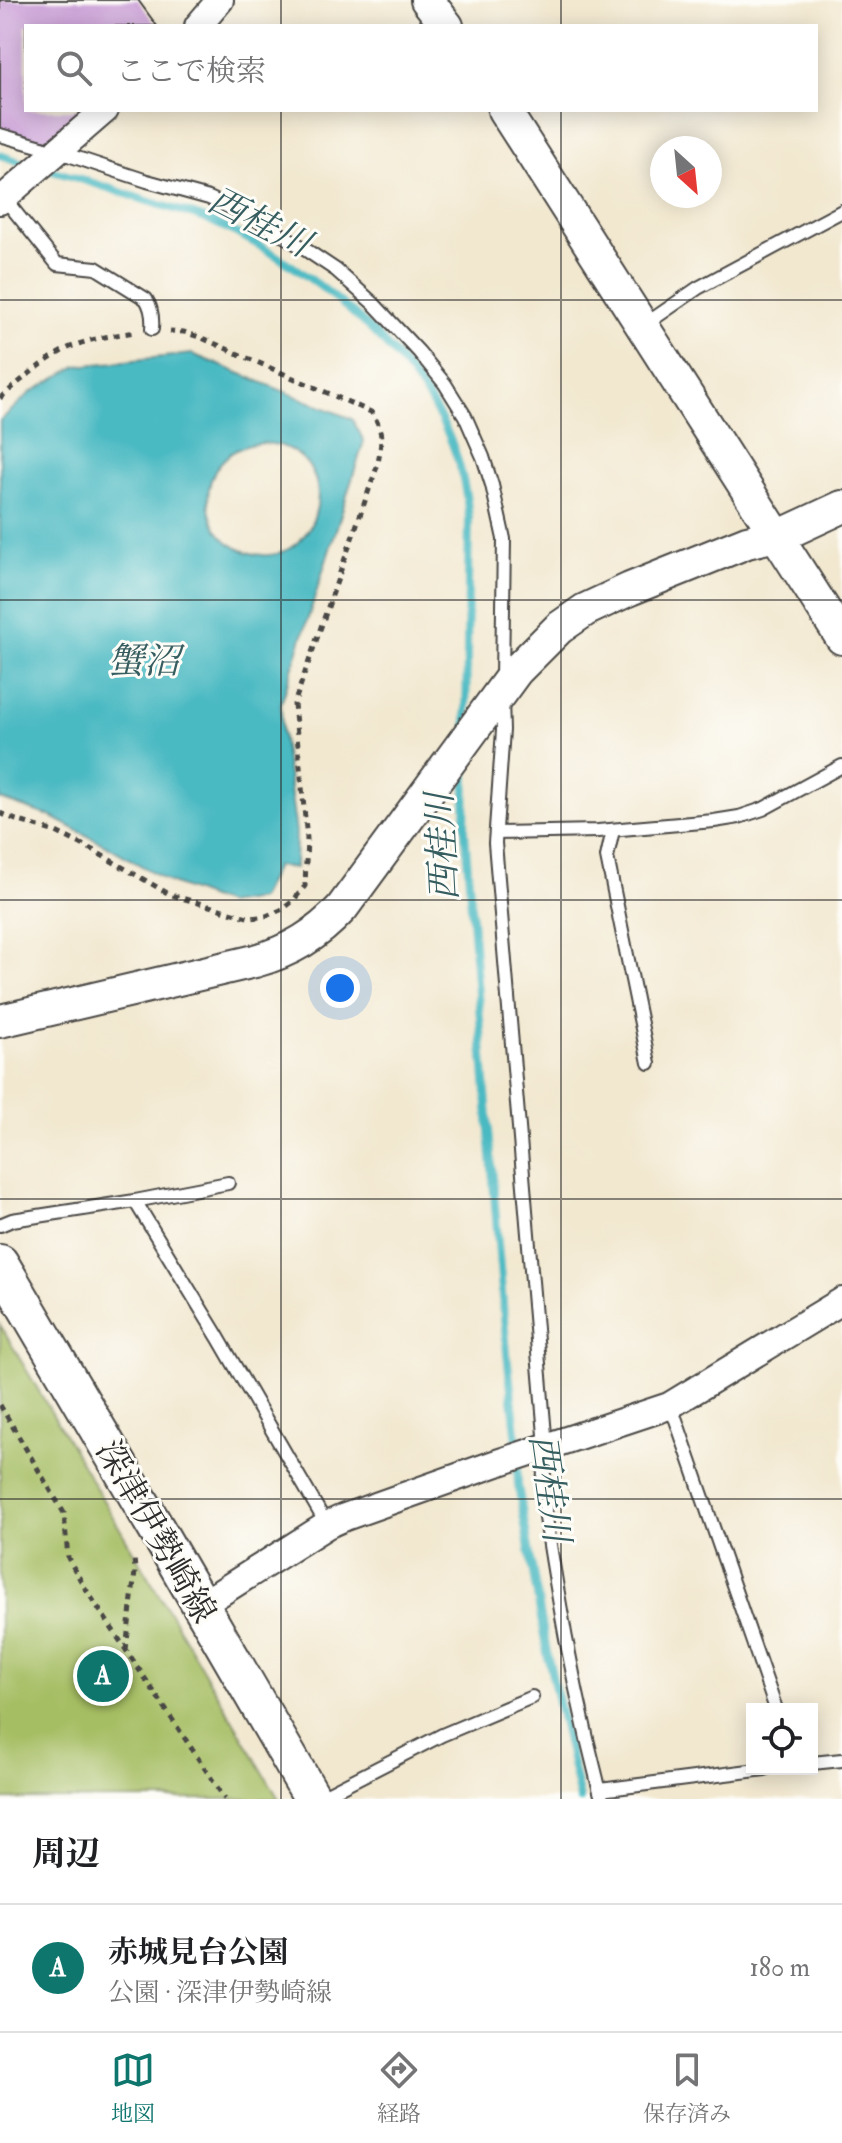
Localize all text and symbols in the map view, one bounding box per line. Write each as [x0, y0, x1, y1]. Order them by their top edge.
search box [24, 24, 818, 112]
icon: search [52, 46, 96, 90]
text: ここで検索 [116, 53, 266, 90]
north arrow [650, 136, 722, 208]
water label: 西桂川 [201, 178, 321, 269]
water label: 蟹沼 [108, 639, 185, 684]
water label: 西桂川 [417, 788, 468, 902]
your location [320, 968, 360, 1008]
water label: 西桂川 [520, 1432, 580, 1549]
street label: 深津伊勢崎線 [86, 1433, 225, 1631]
pin: A [77, 1646, 129, 1706]
map controls [746, 1703, 818, 1775]
button: locate [746, 1703, 818, 1775]
text: 周辺 [32, 1833, 100, 1876]
text: 赤城見台公園 [108, 1934, 288, 1971]
text: A [50, 1952, 66, 1984]
text: 180 m [750, 1952, 810, 1984]
text: 公園 · 深津伊勢崎線 [108, 1977, 332, 2009]
tab: 地図 [111, 2048, 155, 2128]
tab: 経路 [377, 2048, 421, 2128]
tab: 保存済み [643, 2048, 731, 2128]

